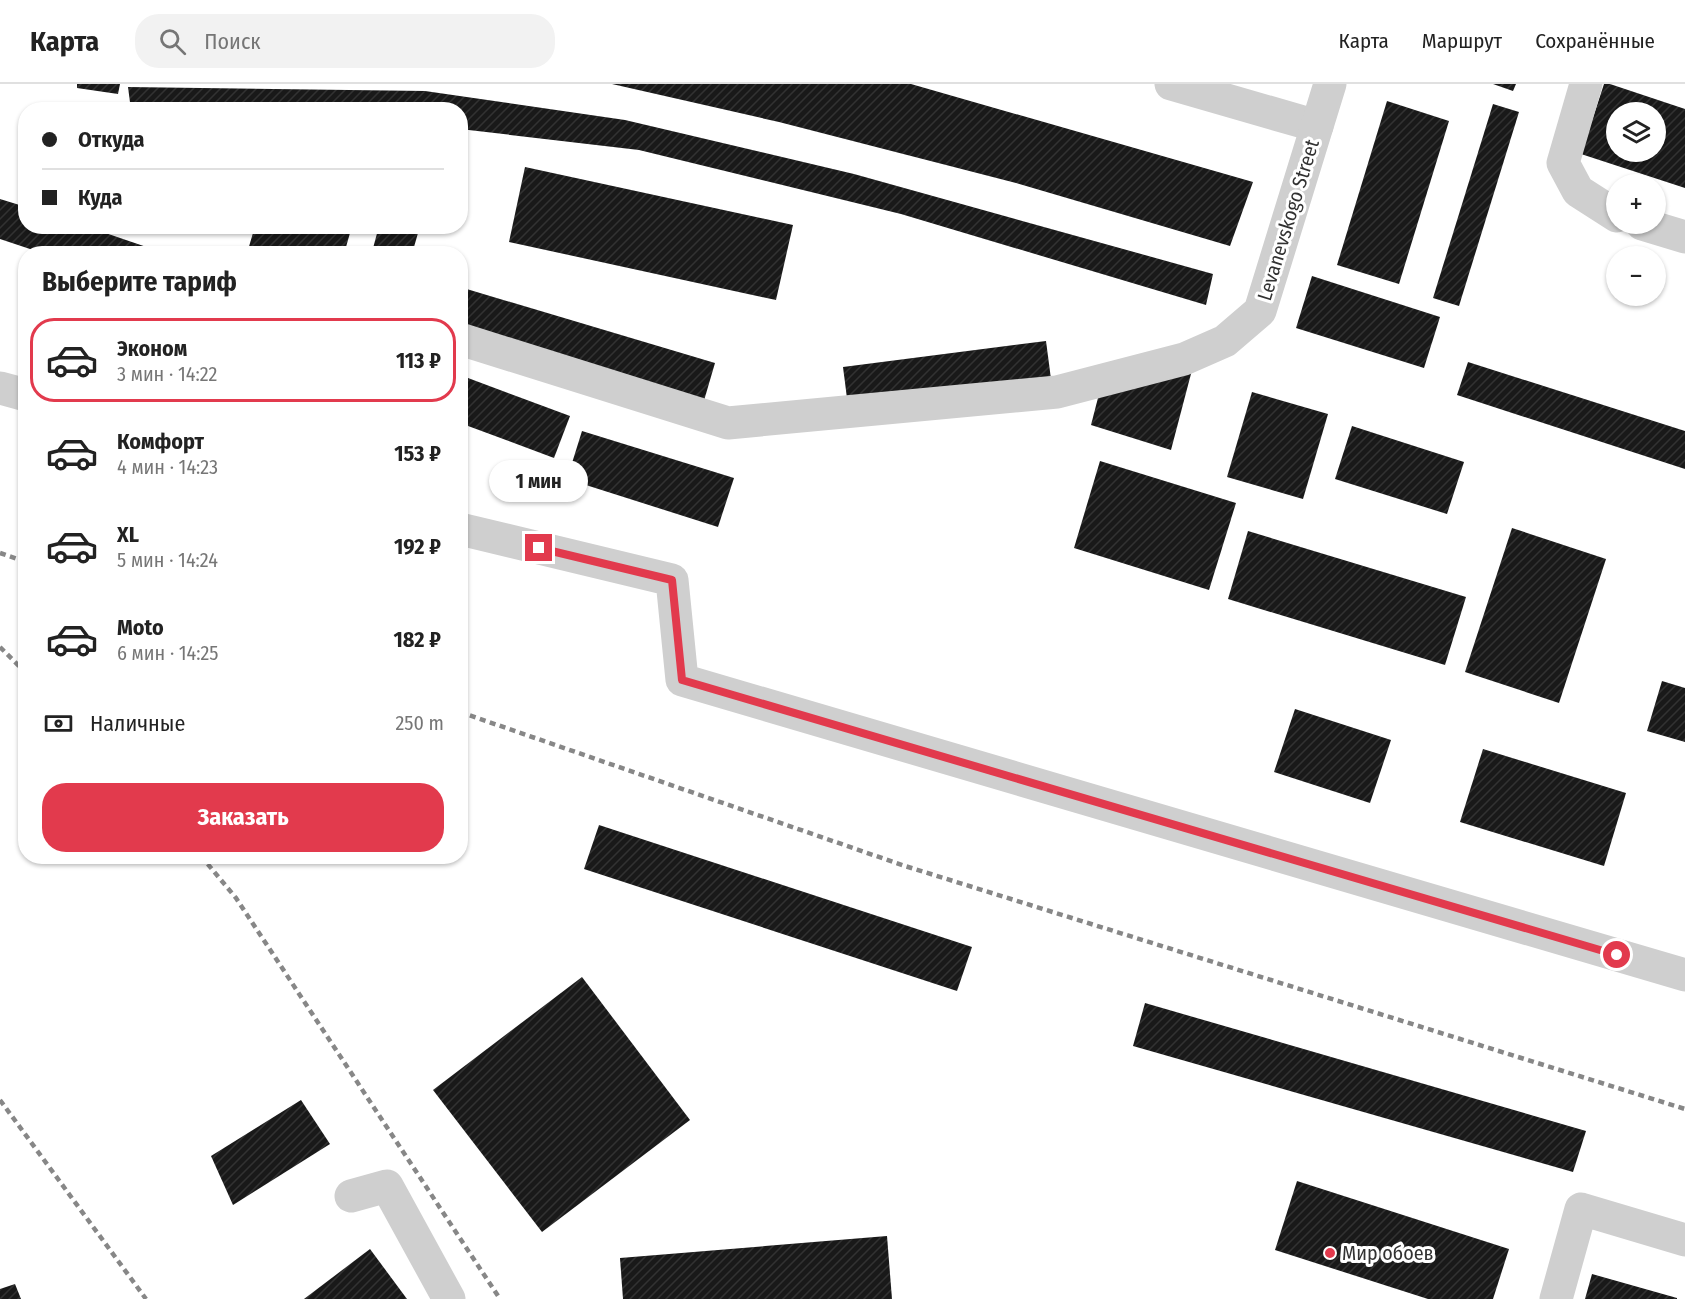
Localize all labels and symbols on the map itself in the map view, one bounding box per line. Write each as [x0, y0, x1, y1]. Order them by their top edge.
street label: Levanevskogo Street [1252, 136, 1324, 304]
callout: 1 мин [490, 461, 588, 503]
route end [525, 534, 552, 561]
route start [1603, 941, 1630, 968]
place label: Мир обоев [1342, 1241, 1434, 1265]
marker: Мир обоев [1323, 1246, 1337, 1260]

